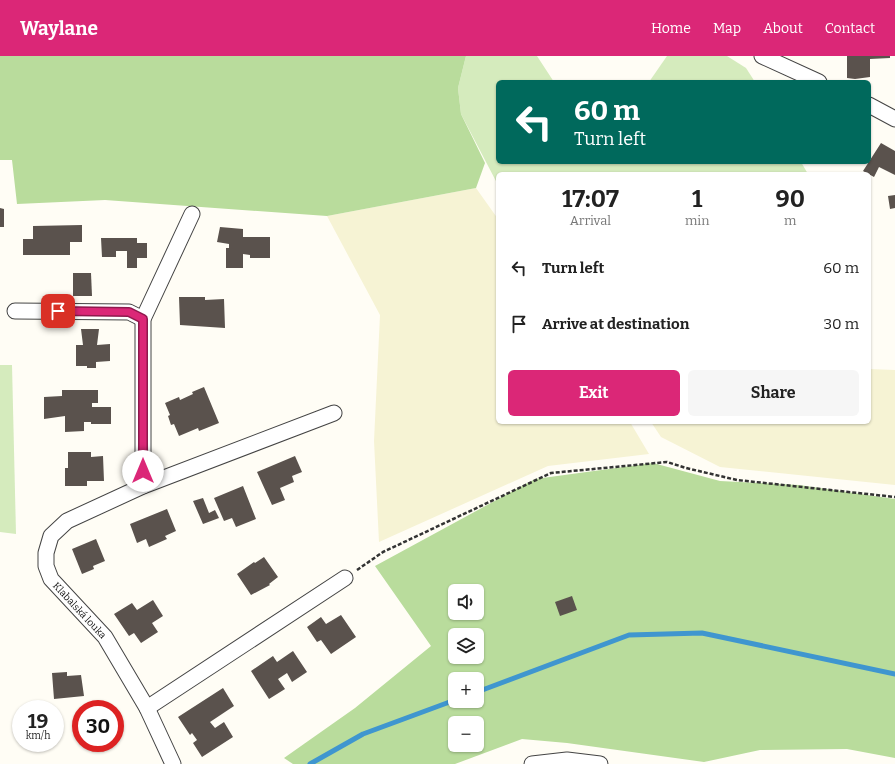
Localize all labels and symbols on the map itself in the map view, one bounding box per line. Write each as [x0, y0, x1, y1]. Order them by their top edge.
pin [41, 294, 75, 328]
position arrow [122, 450, 164, 492]
street label: Klabalská louka [50, 580, 109, 642]
speed limit sign: 30 [72, 700, 124, 752]

